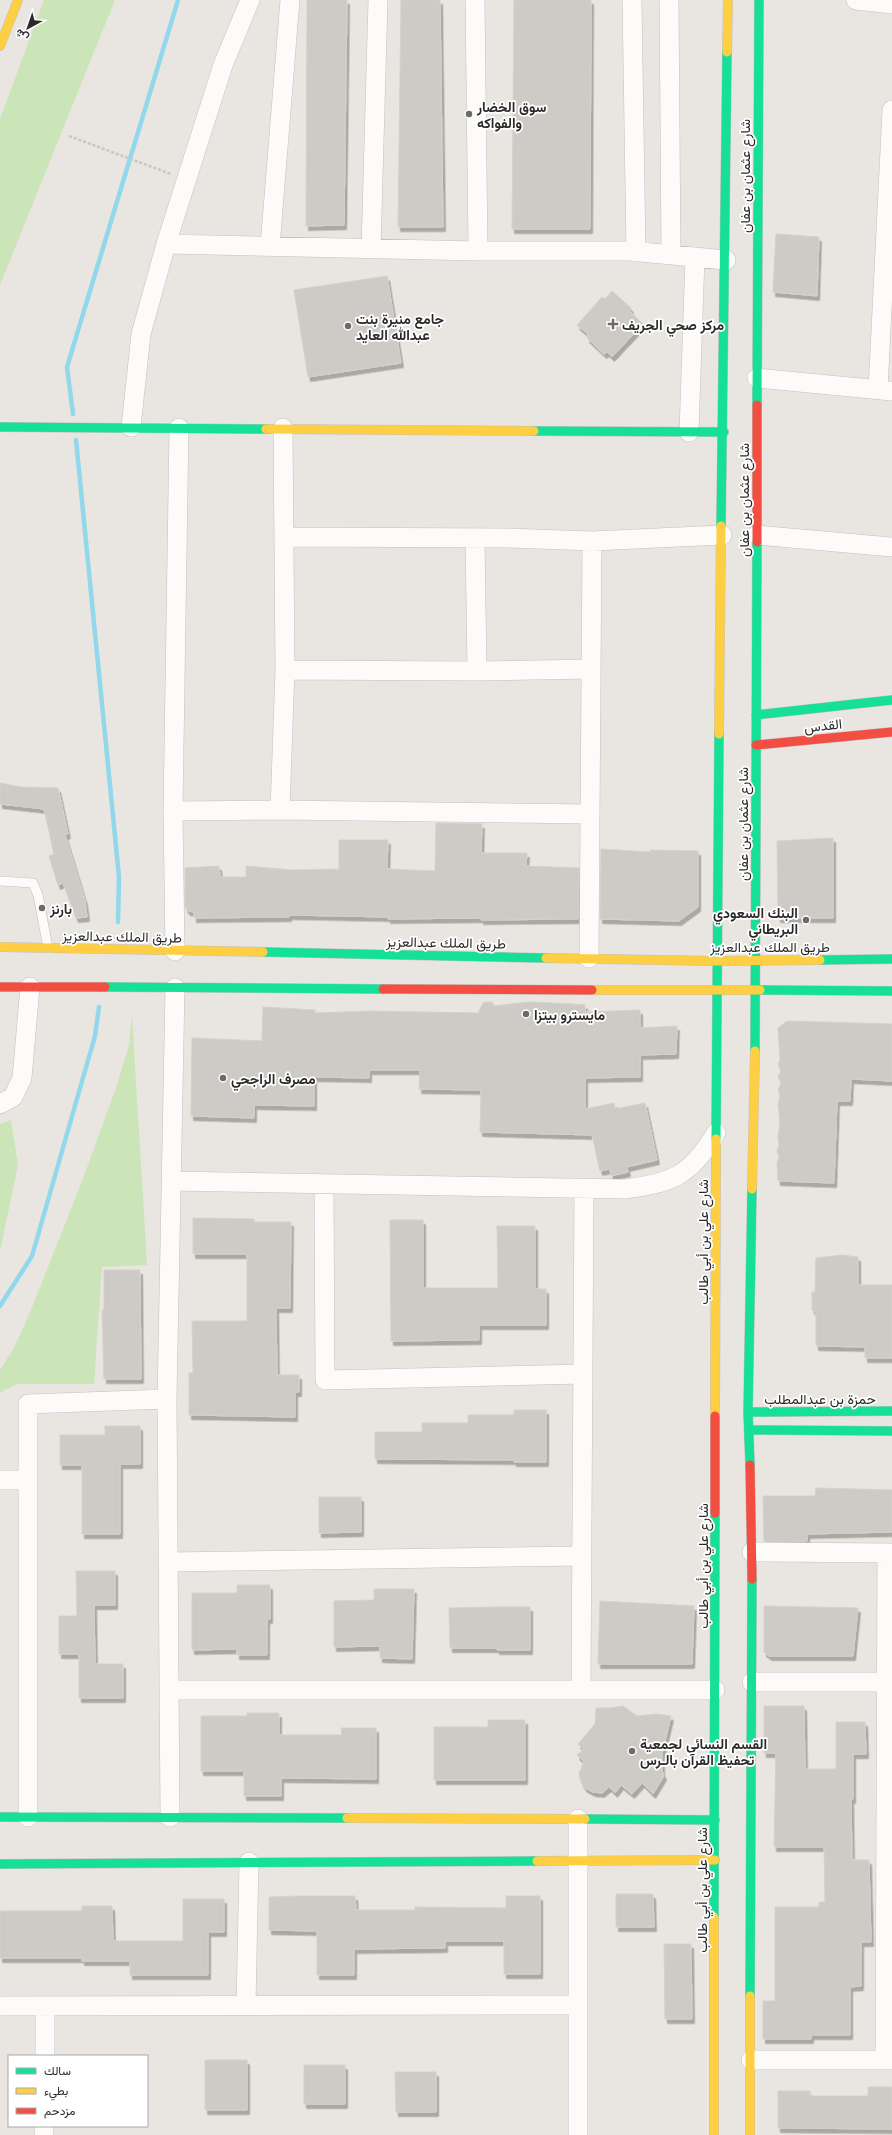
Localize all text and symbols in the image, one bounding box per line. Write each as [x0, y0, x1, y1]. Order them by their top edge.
north arrow [8, 8, 48, 48]
text: ش [11, 26, 31, 46]
place label: سوق الخضار والفواكه [476, 97, 546, 132]
marker: سوق الخضار والفواكه [464, 109, 474, 119]
street label: شارع عثمان بن عفان [735, 119, 756, 233]
place label: جامع منيرة بنت عبدالله العايد [356, 309, 445, 344]
place label: مركز صحي الجريف [622, 315, 725, 337]
marker: مركز صحي الجريف [607, 318, 619, 330]
marker: جامع منيرة بنت عبدالله العايد [343, 321, 353, 331]
street label: شارع عثمان بن عفان [734, 443, 755, 557]
street label: القدس [803, 714, 843, 736]
street label: شارع عثمان بن عفان [733, 767, 754, 881]
place label: بارنز [49, 899, 72, 918]
marker: بارنز [37, 903, 47, 913]
place label: البنك السعودي البريطاني [713, 903, 798, 941]
marker: البنك السعودي البريطاني [801, 915, 811, 925]
street label: طريق الملك عبدالعزيز [61, 925, 182, 947]
street label: طريق الملك عبدالعزيز [385, 931, 506, 953]
street label: طريق الملك عبدالعزيز [709, 937, 830, 956]
place label: مايسترو بيتزا [534, 1005, 606, 1024]
marker: مايسترو بيتزا [521, 1009, 531, 1019]
place label: مصرف الراجحي [231, 1069, 316, 1091]
marker: مصرف الراجحي [218, 1073, 228, 1083]
street label: شارع علي بن أبي طالب [693, 1179, 715, 1305]
street label: حمزة بن عبدالمطلب [764, 1389, 876, 1408]
street label: شارع علي بن أبي طالب [693, 1503, 715, 1629]
place label: القسم النسائي لجمعية تحفيظ القرآن بالـرس [640, 1734, 767, 1769]
marker: القسم النسائي لجمعية تحفيظ القرآن بالـرس [627, 1746, 637, 1756]
street label: شارع علي بن أبي طالب [692, 1827, 714, 1953]
legend [8, 2055, 148, 2127]
text: سالك [44, 2062, 71, 2079]
text: بطيء [44, 2082, 68, 2101]
text: مزدحم [44, 2102, 75, 2119]

